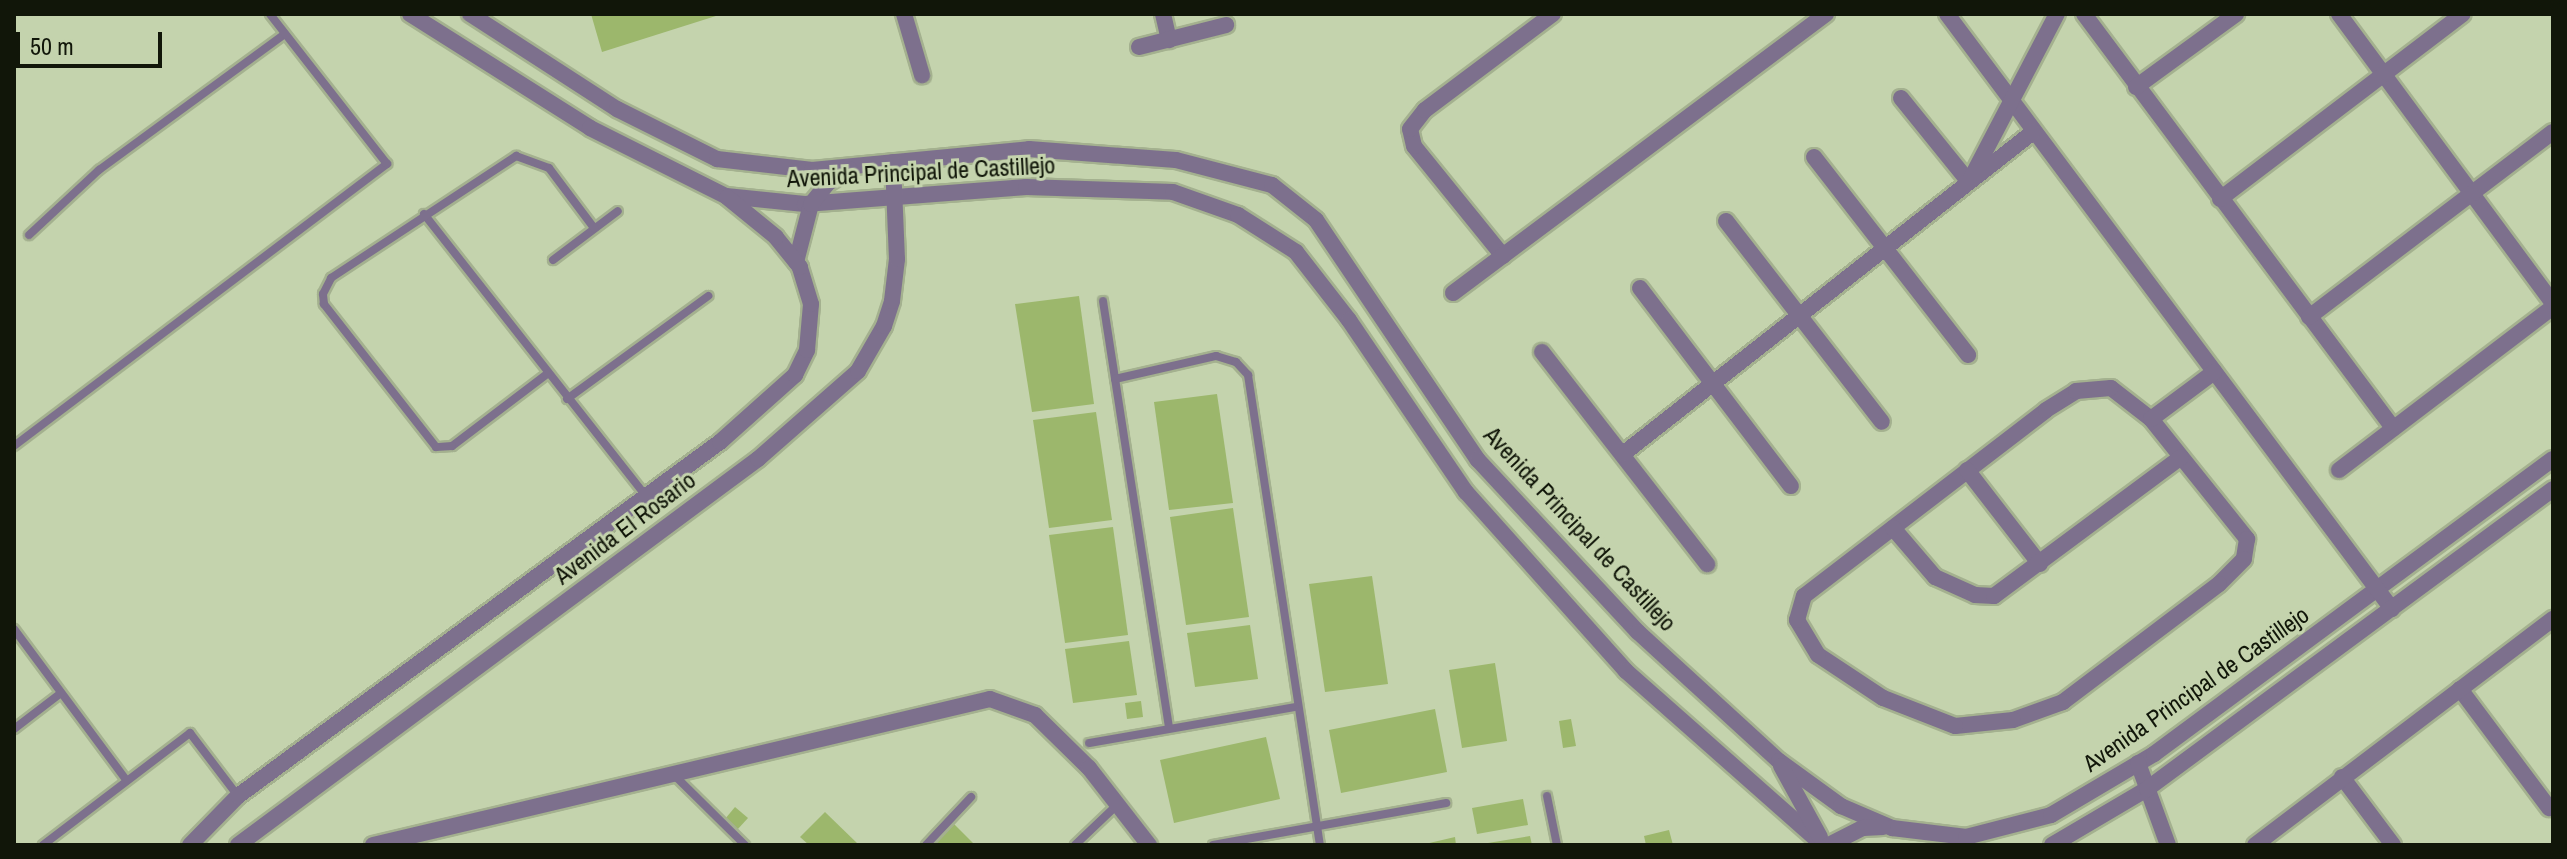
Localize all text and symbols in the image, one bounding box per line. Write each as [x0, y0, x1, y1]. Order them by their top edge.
scale bar [20, 16, 166, 66]
text: 50 m [30, 30, 74, 62]
street label: Avenida Principal de Castillejo [786, 151, 1056, 193]
street label: Avenida Principal de Castillejo [1478, 421, 1682, 637]
street label: Avenida El Rosario [549, 466, 701, 590]
street label: Avenida Principal de Castillejo [2078, 600, 2314, 778]

